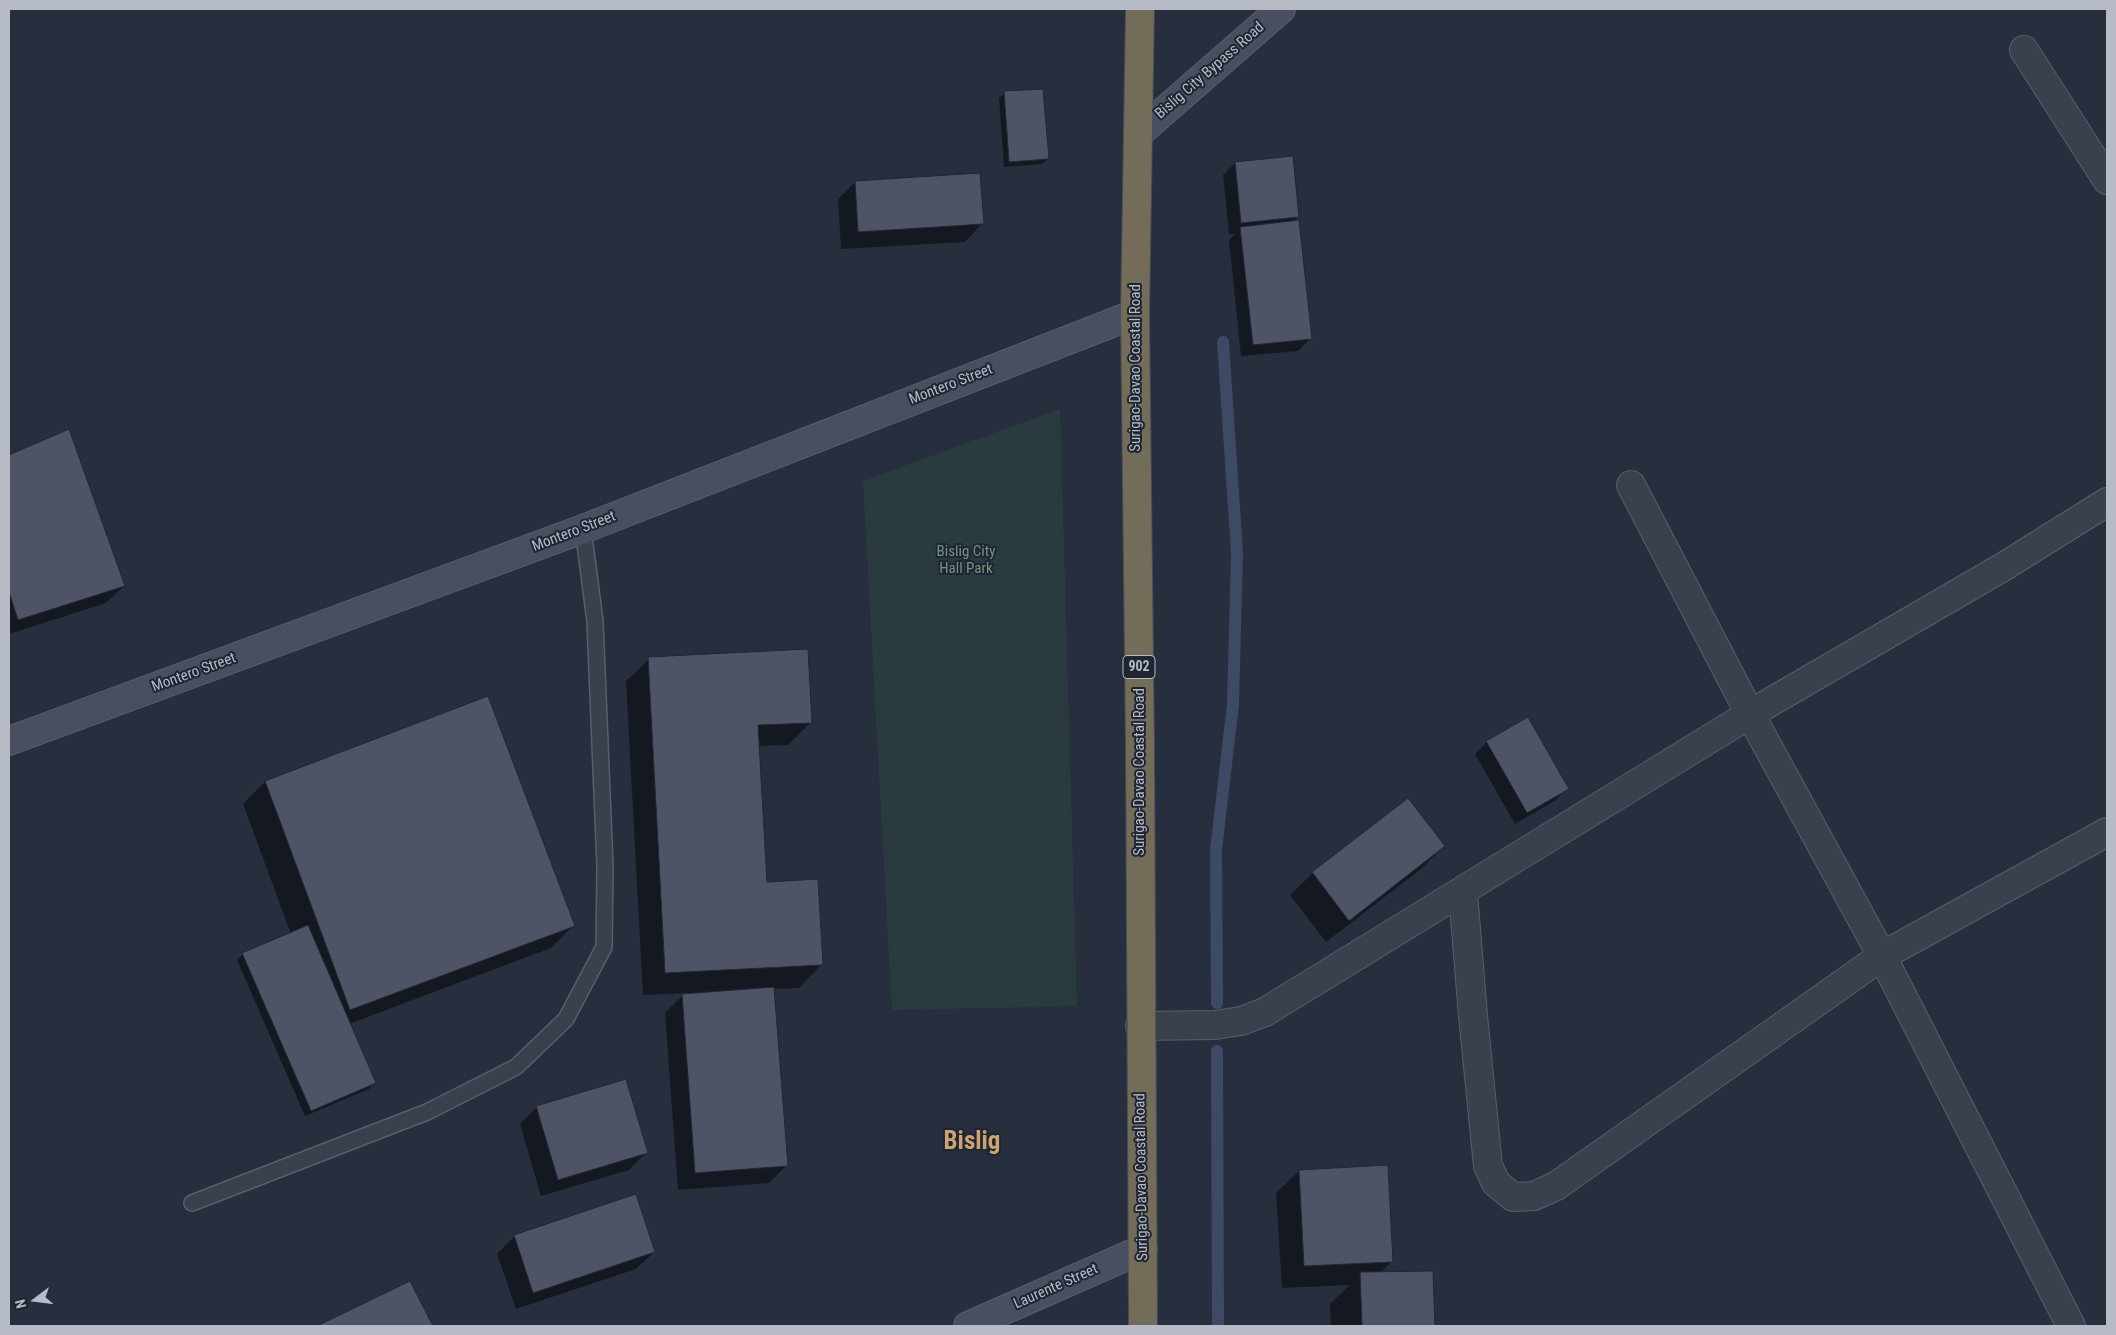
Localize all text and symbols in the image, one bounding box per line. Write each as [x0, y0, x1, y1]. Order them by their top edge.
street label: Bislig City Bypass Road [1152, 19, 1268, 123]
street label: Surigao-Davao Coastal Road [1127, 284, 1145, 452]
street label: Montero Street [907, 361, 995, 409]
street label: Montero Street [530, 508, 618, 556]
park label: Bislig City Hall Park [937, 543, 995, 578]
street label: Montero Street [150, 649, 238, 697]
road number: 902 [1123, 656, 1155, 679]
street label: Surigao-Davao Coastal Road [1131, 688, 1149, 856]
street label: Surigao-Davao Coastal Road [1132, 1093, 1152, 1261]
district label: Bislig [944, 1128, 1000, 1158]
street label: Laurente Street [1011, 1260, 1101, 1314]
north arrow [10, 1275, 60, 1325]
text: N [12, 1298, 29, 1310]

